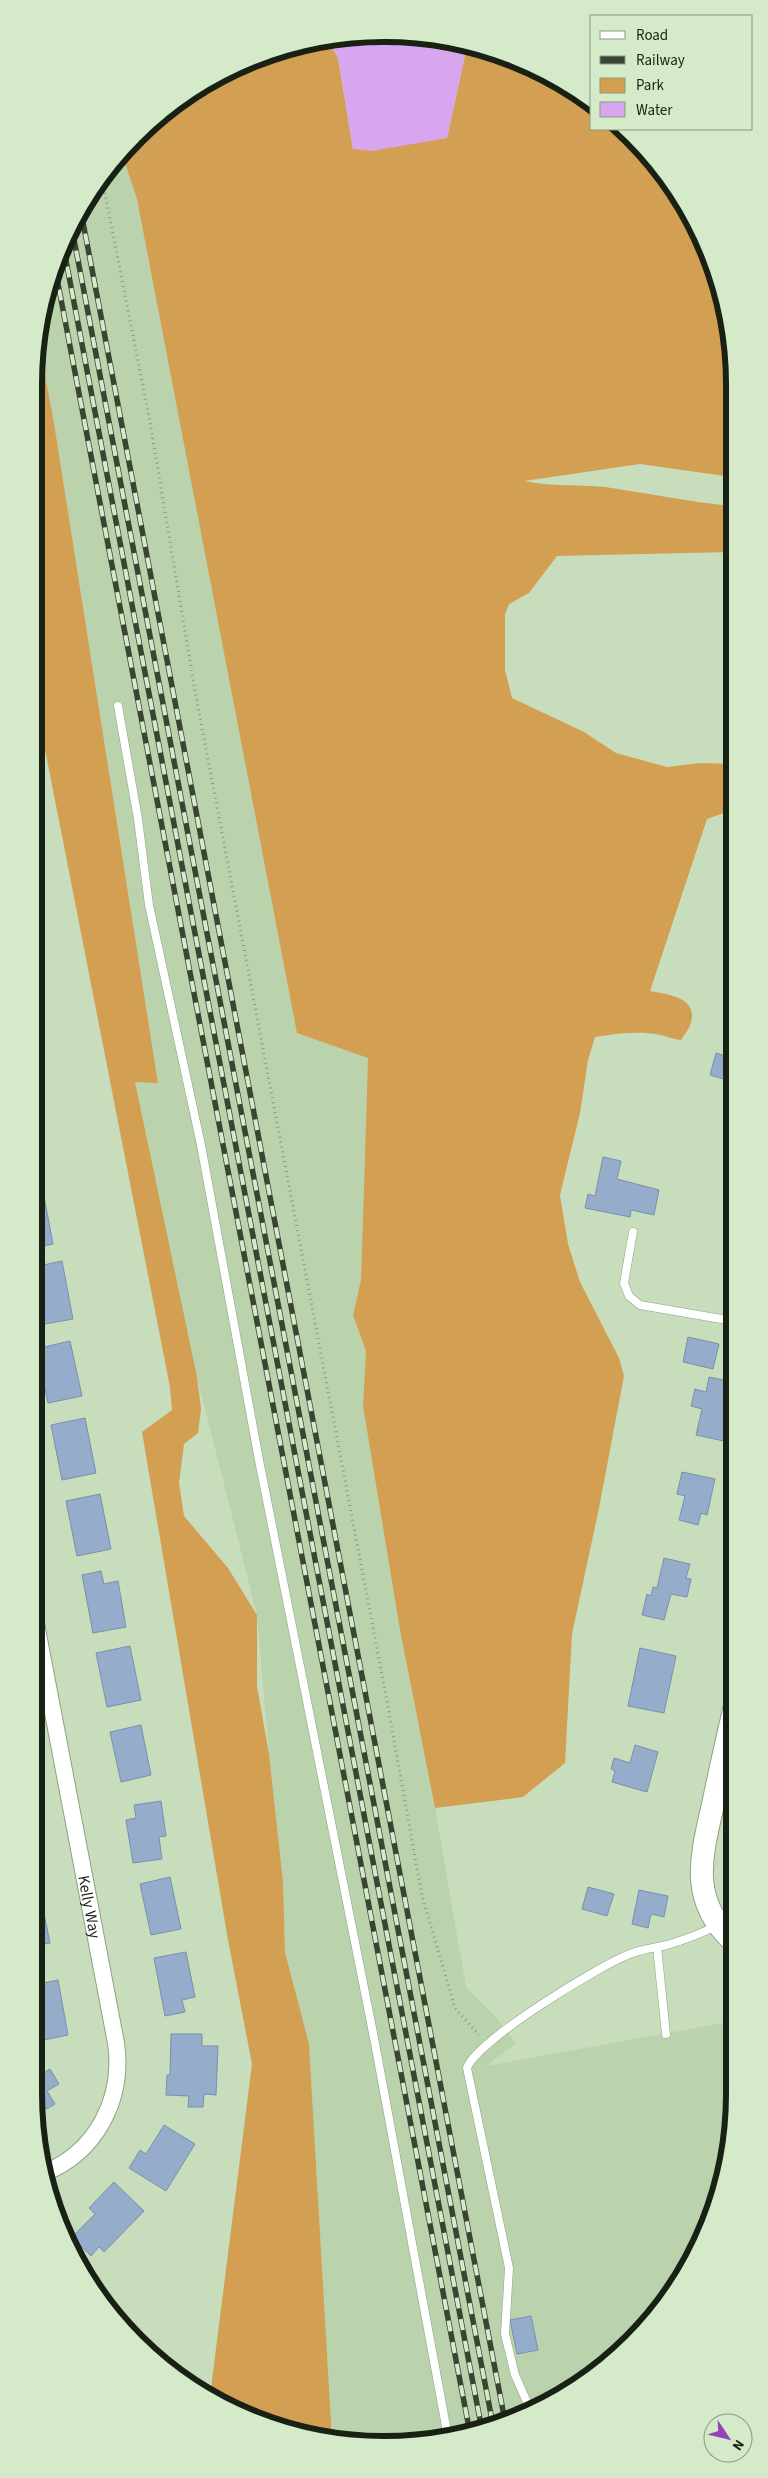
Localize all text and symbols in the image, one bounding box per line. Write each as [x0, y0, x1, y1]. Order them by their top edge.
legend [590, 15, 753, 130]
text: Road [636, 25, 668, 46]
text: Railway [636, 50, 685, 71]
text: Park [636, 75, 665, 96]
text: Water [636, 100, 673, 121]
street label: Kelly Way [72, 1873, 106, 1941]
north arrow [703, 2413, 753, 2463]
text: N [727, 2435, 749, 2454]

